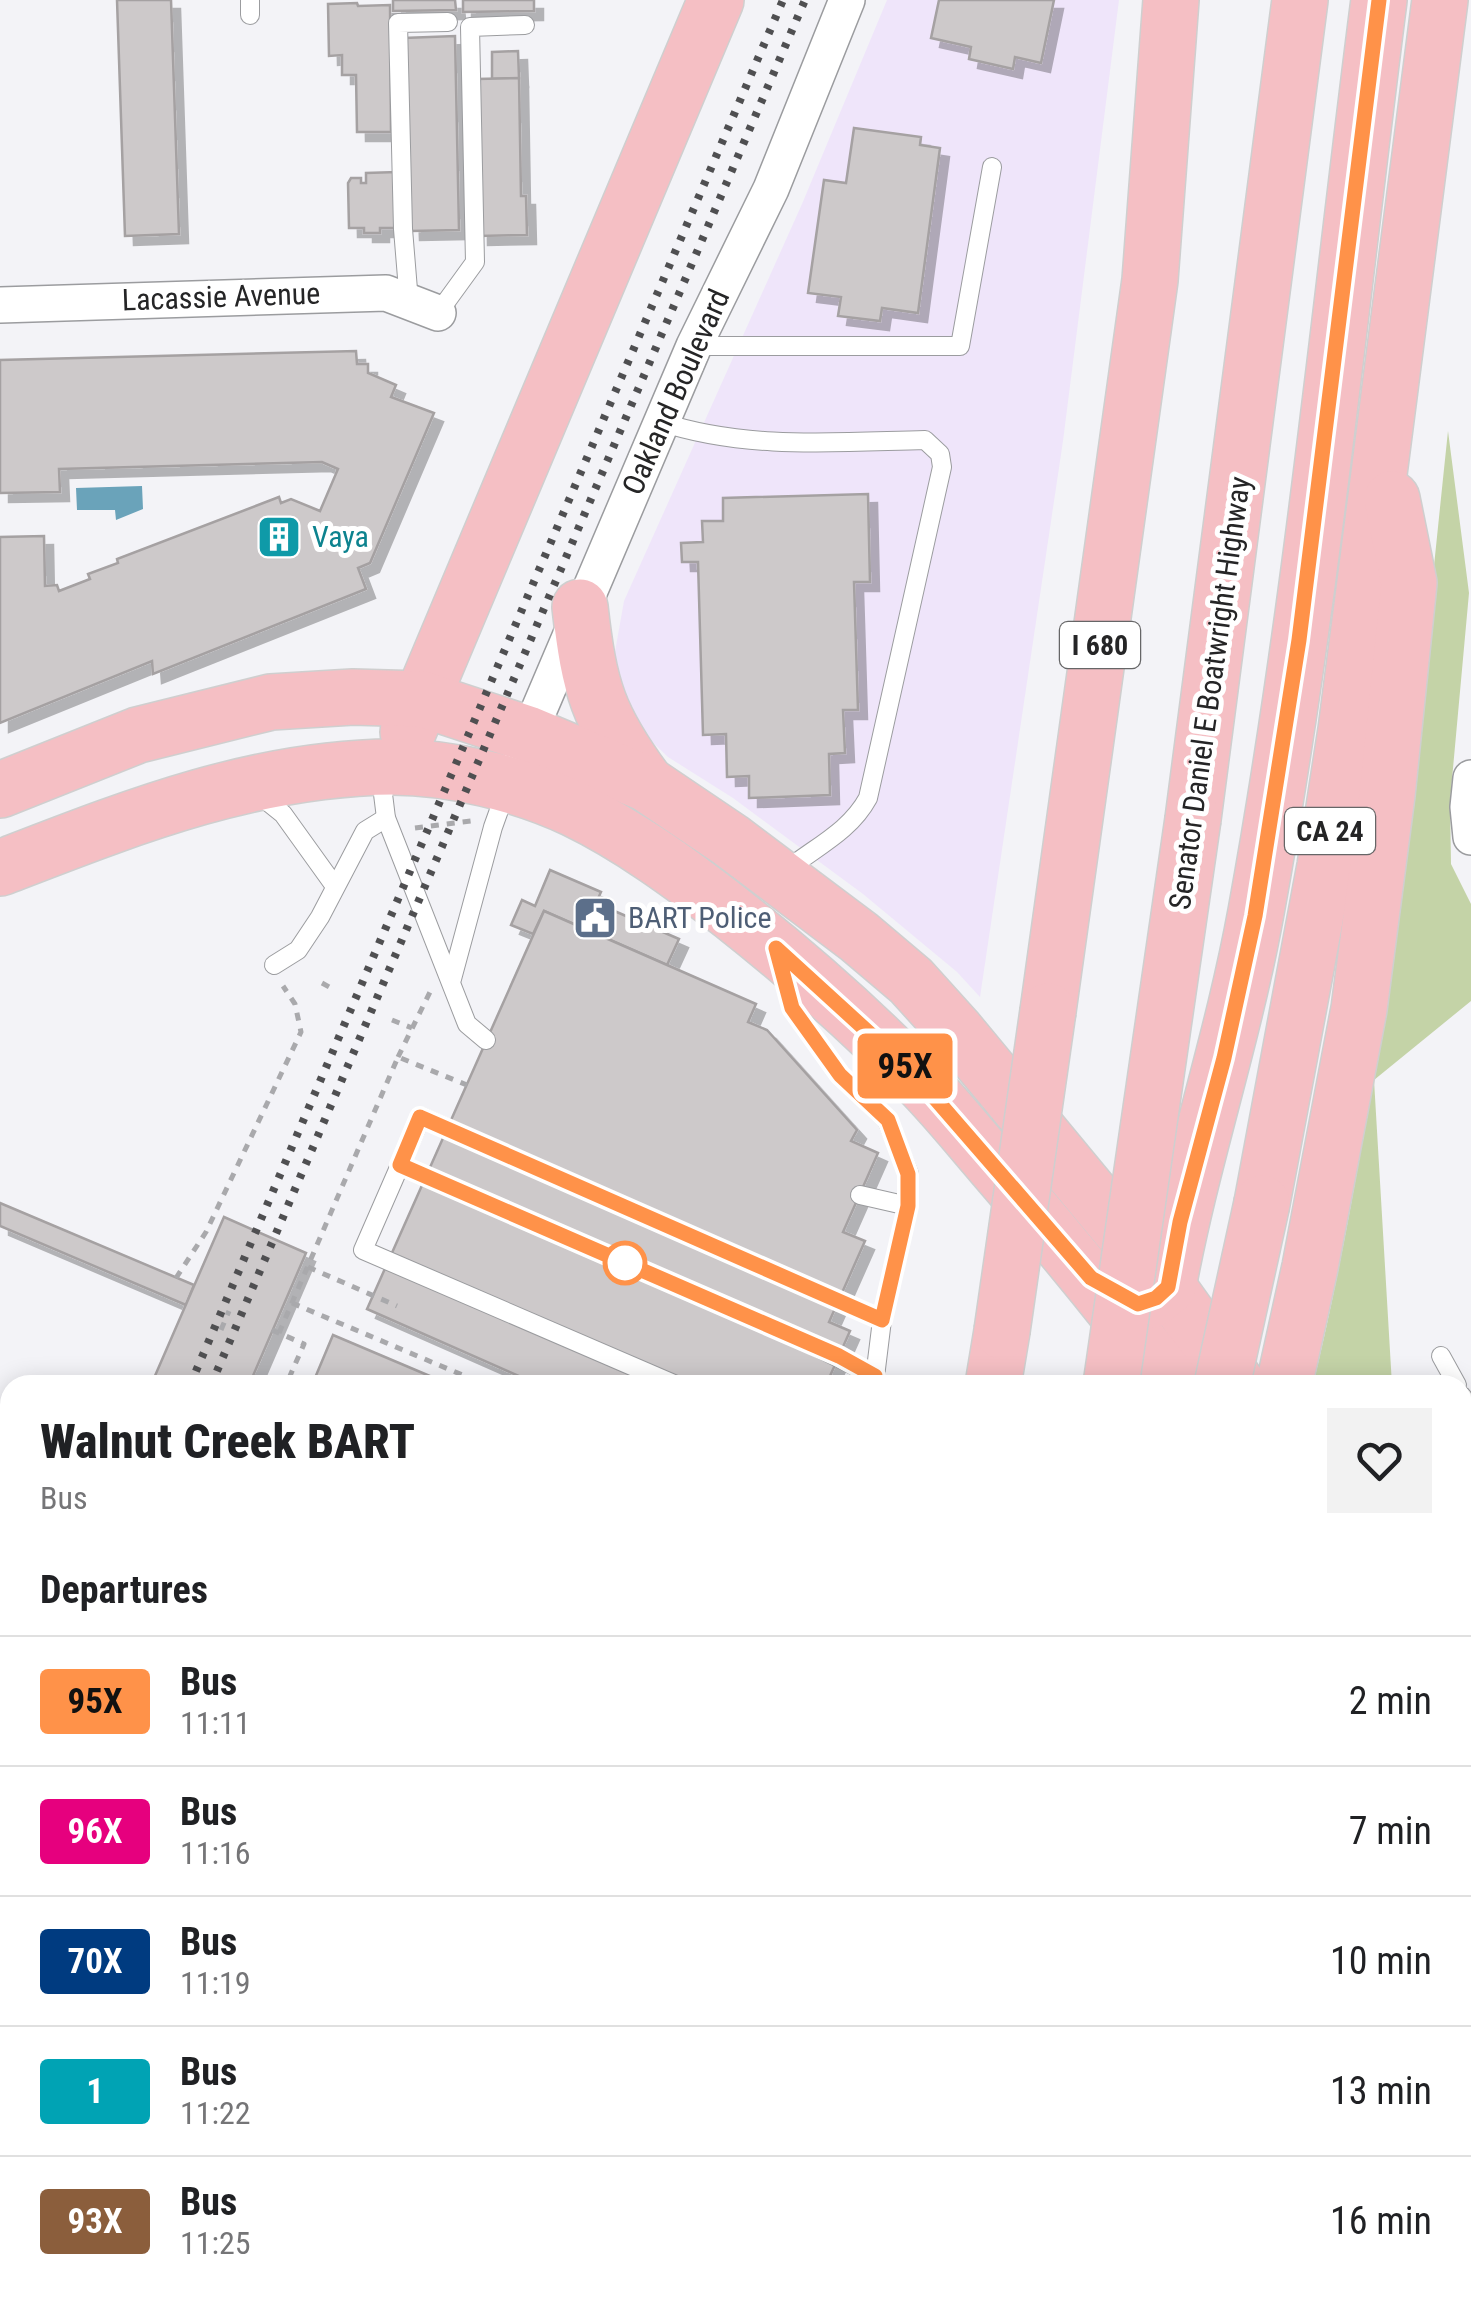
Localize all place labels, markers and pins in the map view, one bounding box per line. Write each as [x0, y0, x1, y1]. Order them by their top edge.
building icon: Vaya [256, 514, 302, 560]
place label: Vaya [312, 519, 369, 554]
public building icon: BART Police [572, 895, 618, 941]
place label: BART Police [628, 900, 772, 935]
unlabelled marker [604, 1242, 646, 1284]

